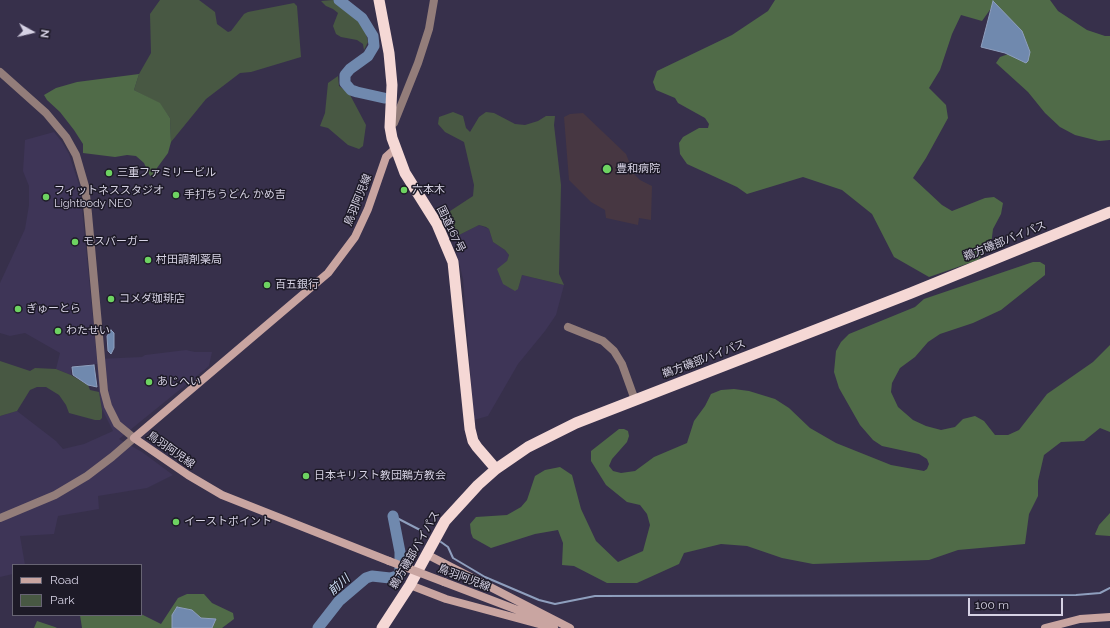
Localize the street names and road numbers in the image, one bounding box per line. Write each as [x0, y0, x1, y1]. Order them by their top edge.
street label: 鳥羽阿児線 [342, 172, 374, 228]
street label: 国道167号 [434, 204, 468, 254]
street label: 鵜方磯部バイパス [962, 218, 1048, 264]
street label: 鵜方磯部バイパス [661, 337, 747, 381]
street label: 鳥羽阿児線 [145, 429, 197, 471]
street label: 鵜方磯部バイパス [387, 509, 443, 591]
street label: 鳥羽阿児線 [436, 562, 492, 594]

